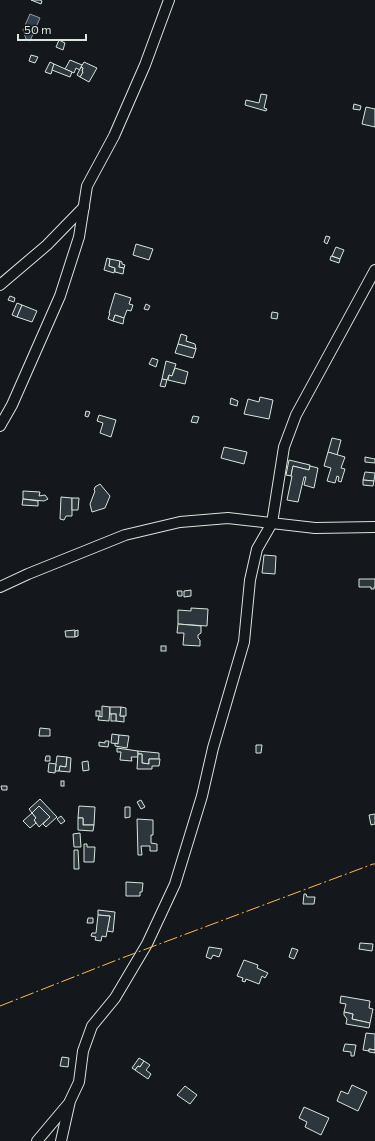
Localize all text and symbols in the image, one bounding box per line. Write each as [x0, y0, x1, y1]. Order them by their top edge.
scale bar [18, 16, 86, 42]
text: 50 m [24, 22, 52, 36]

